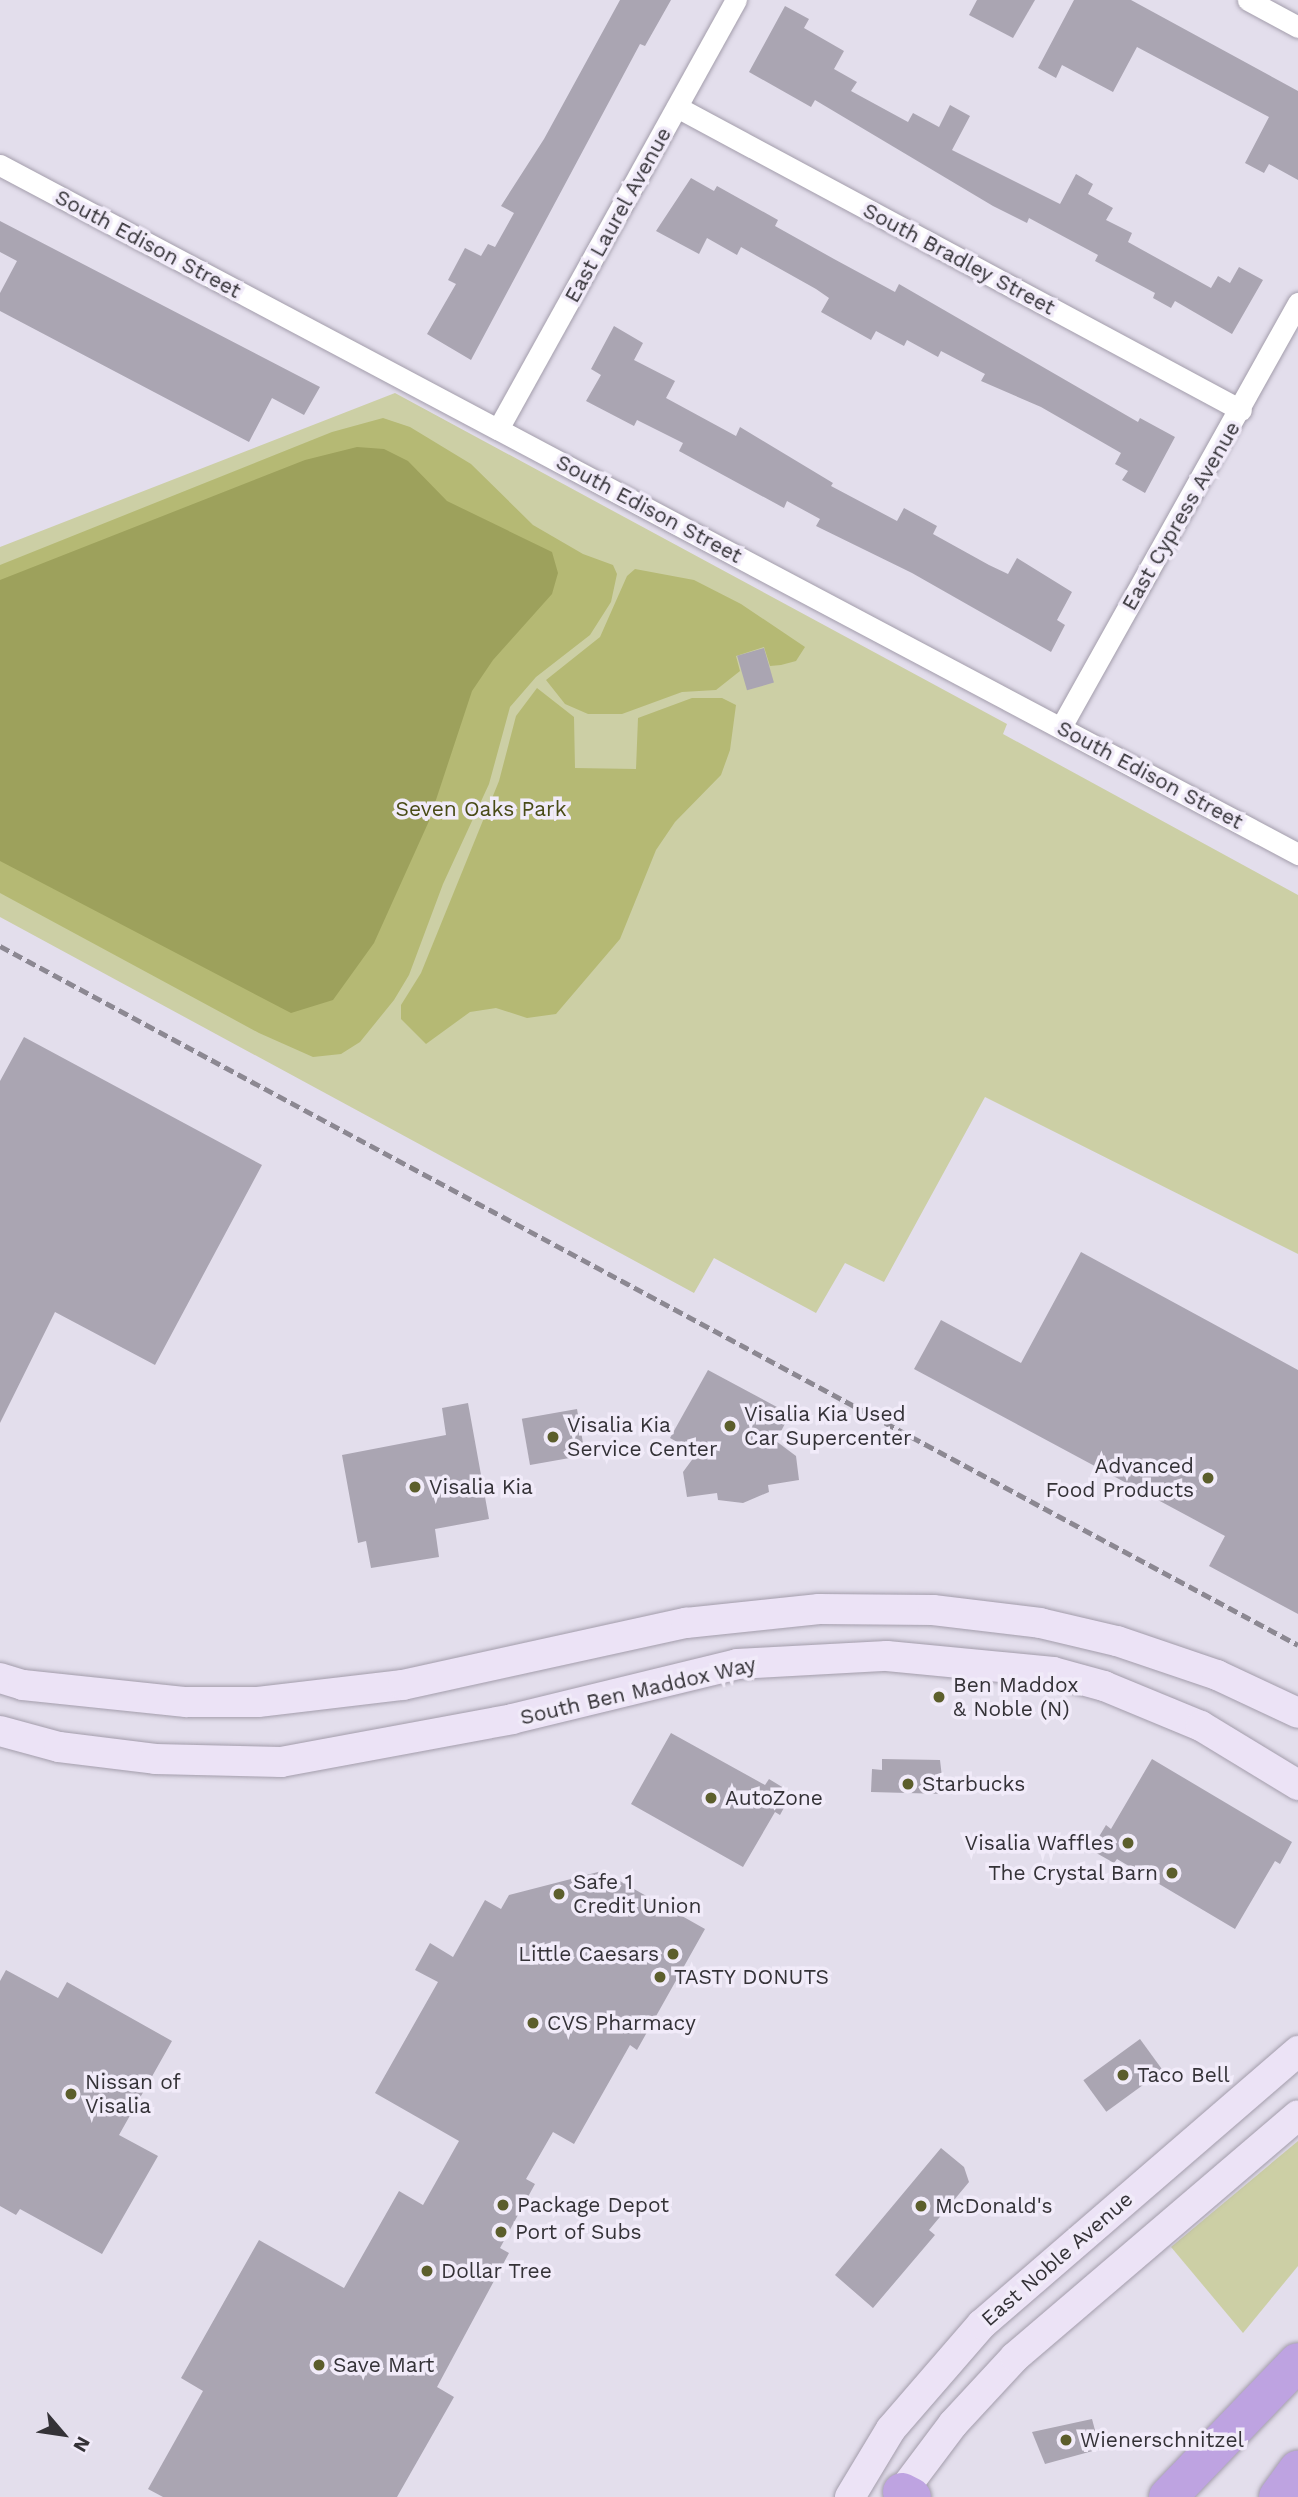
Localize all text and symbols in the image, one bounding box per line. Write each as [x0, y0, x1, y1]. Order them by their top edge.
street label: East Laurel Avenue [559, 122, 677, 308]
street label: South Edison Street [51, 184, 245, 304]
street label: South Bradley Street [858, 198, 1060, 320]
street label: East Cypress Avenue [1116, 417, 1246, 615]
street label: South Edison Street [552, 449, 746, 569]
street label: South Edison Street [1053, 715, 1247, 835]
park label: Seven Oaks Park [395, 796, 567, 822]
place label: Visalia Kia Used Car Supercenter [744, 1401, 912, 1451]
place label: Visalia Kia Service Center [567, 1412, 718, 1462]
marker: Visalia Kia Used Car Supercenter [722, 1418, 738, 1434]
marker: Visalia Kia Service Center [545, 1429, 561, 1445]
place label: Advanced Food Products [1045, 1453, 1194, 1503]
marker: Advanced Food Products [1200, 1470, 1216, 1486]
place label: Visalia Kia [429, 1474, 533, 1500]
marker: Visalia Kia [407, 1479, 423, 1495]
street label: South Ben Maddox Way [517, 1652, 759, 1730]
place label: Ben Maddox & Noble (N) [953, 1672, 1078, 1722]
marker: Ben Maddox & Noble (N) [931, 1689, 947, 1705]
place label: Starbucks [922, 1771, 1025, 1797]
marker: Starbucks [900, 1776, 916, 1792]
place label: AutoZone [725, 1785, 823, 1811]
marker: AutoZone [703, 1790, 719, 1806]
place label: Visalia Waffles [964, 1830, 1114, 1856]
marker: Visalia Waffles [1120, 1835, 1136, 1851]
place label: The Crystal Barn [987, 1860, 1158, 1886]
marker: The Crystal Barn [1164, 1865, 1180, 1881]
place label: Safe 1 Credit Union [573, 1869, 701, 1919]
marker: Safe 1 Credit Union [551, 1886, 567, 1902]
place label: Little Caesars [518, 1941, 659, 1967]
marker: Little Caesars [665, 1946, 681, 1962]
place label: TASTY DONUTS [674, 1964, 830, 1990]
marker: TASTY DONUTS [652, 1969, 668, 1985]
place label: CVS Pharmacy [547, 2010, 696, 2036]
marker: CVS Pharmacy [525, 2015, 541, 2031]
place label: Taco Bell [1137, 2062, 1230, 2088]
marker: Taco Bell [1115, 2067, 1131, 2083]
place label: Nissan of Visalia [85, 2069, 181, 2119]
marker: Nissan of Visalia [63, 2086, 79, 2102]
street label: East Noble Avenue [976, 2186, 1138, 2332]
place label: Package Depot [517, 2192, 669, 2218]
place label: McDonald's [935, 2193, 1052, 2219]
marker: Package Depot [495, 2197, 511, 2213]
marker: McDonald's [913, 2198, 929, 2214]
place label: Port of Subs [515, 2219, 642, 2245]
marker: Port of Subs [493, 2224, 509, 2240]
place label: Dollar Tree [441, 2258, 553, 2284]
marker: Dollar Tree [419, 2263, 435, 2279]
place label: Save Mart [333, 2352, 434, 2378]
marker: Save Mart [311, 2357, 327, 2373]
north arrow [28, 2399, 98, 2469]
place label: Wienerschnitzel [1080, 2427, 1244, 2453]
marker: Wienerschnitzel [1058, 2432, 1074, 2448]
text: N [68, 2433, 95, 2456]

